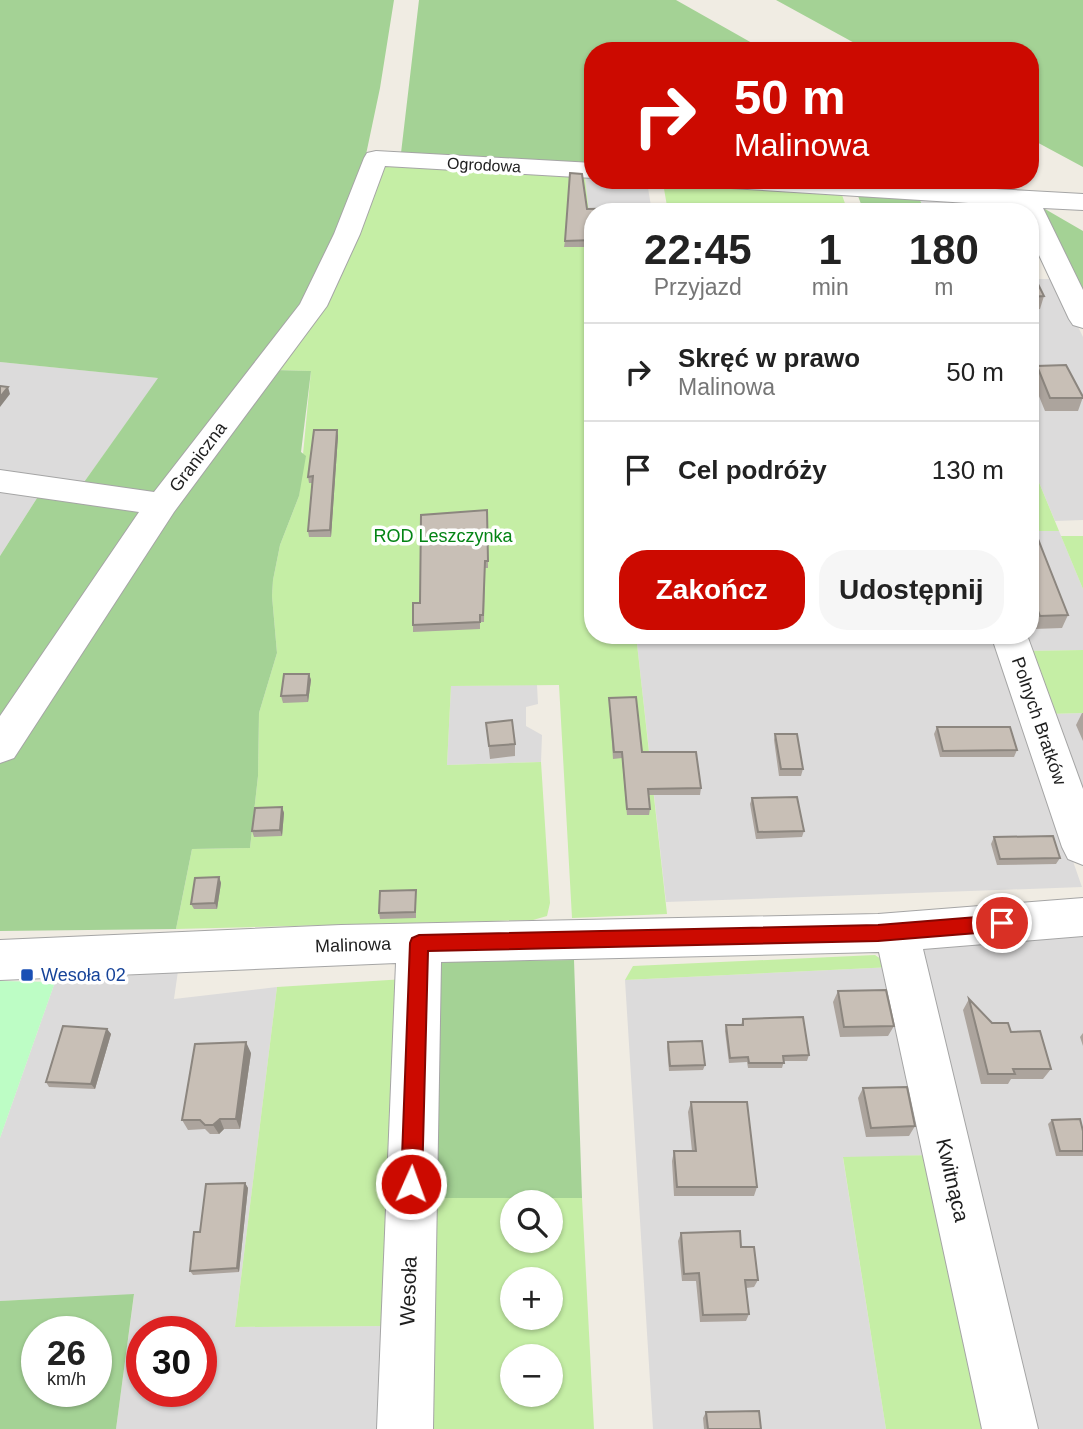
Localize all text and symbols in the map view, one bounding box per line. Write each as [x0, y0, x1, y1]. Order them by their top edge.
icon: right [619, 70, 710, 161]
text: 50 m [734, 70, 846, 124]
text: Malinowa [734, 127, 869, 163]
street label: Ogrodowa [447, 155, 521, 175]
text: 22:45 [644, 226, 752, 273]
text: 1 [818, 226, 842, 273]
text: 180 [909, 226, 979, 273]
text: Przyjazd [654, 274, 742, 300]
text: min [812, 274, 849, 300]
text: m [934, 274, 953, 300]
text: Skręć w prawo [678, 343, 860, 373]
icon: right [619, 353, 657, 391]
text: 50 m [946, 357, 1004, 387]
text: Malinowa [678, 374, 775, 400]
street label: Graniczna [165, 417, 231, 496]
icon: arrive [619, 451, 657, 489]
text: Cel podróży [678, 455, 827, 485]
text: 130 m [932, 455, 1004, 485]
park label: ROD Leszczynka [373, 526, 514, 546]
button: Zakończ [619, 550, 805, 630]
button: Udostępnij [819, 550, 1004, 630]
street label: Polnych Bratków [1008, 654, 1071, 789]
pin [972, 893, 1032, 953]
icon: arrive [983, 904, 1021, 942]
street label: Malinowa [315, 934, 392, 956]
place label: Wesoła 02 [41, 965, 126, 985]
marker: Wesoła 02 [19, 967, 35, 983]
street label: Kwitnąca [932, 1136, 974, 1224]
position arrow [374, 1147, 448, 1221]
map controls [500, 1190, 563, 1407]
button: search [500, 1190, 563, 1253]
street label: Wesoła [395, 1255, 421, 1326]
button: + [500, 1267, 563, 1330]
speed limit sign: 30 [126, 1316, 217, 1407]
text: 26 [47, 1333, 86, 1372]
button: − [500, 1344, 563, 1407]
text: km/h [47, 1369, 86, 1389]

